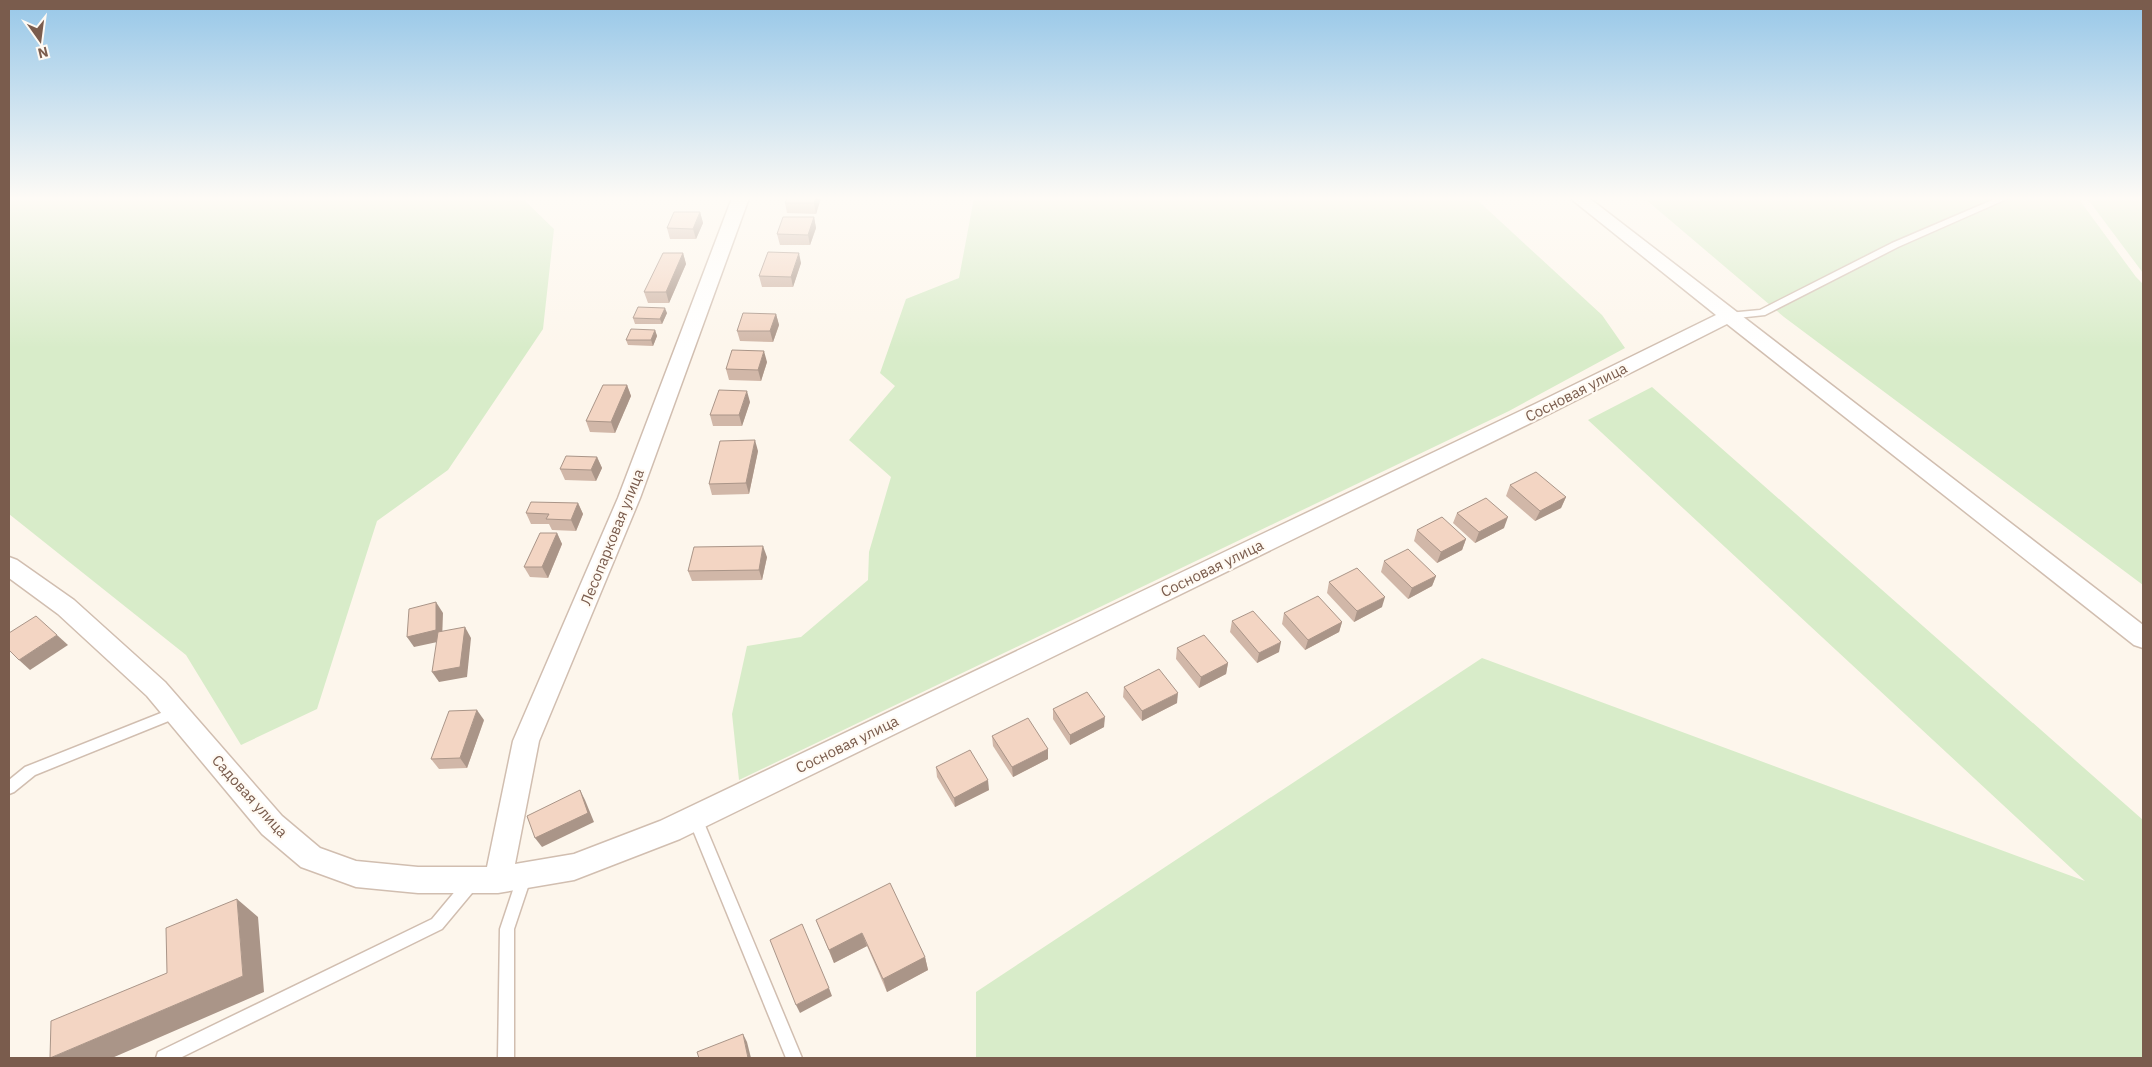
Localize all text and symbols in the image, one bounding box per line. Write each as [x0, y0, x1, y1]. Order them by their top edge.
north arrow [15, 15, 65, 65]
text: N [36, 43, 50, 63]
street label: Сосновая улица [1522, 358, 1630, 426]
street label: Лесопарковая улица [576, 466, 648, 608]
street label: Сосновая улица [1158, 535, 1266, 601]
street label: Сосновая улица [793, 711, 901, 777]
street label: Садовая улица [208, 751, 292, 841]

